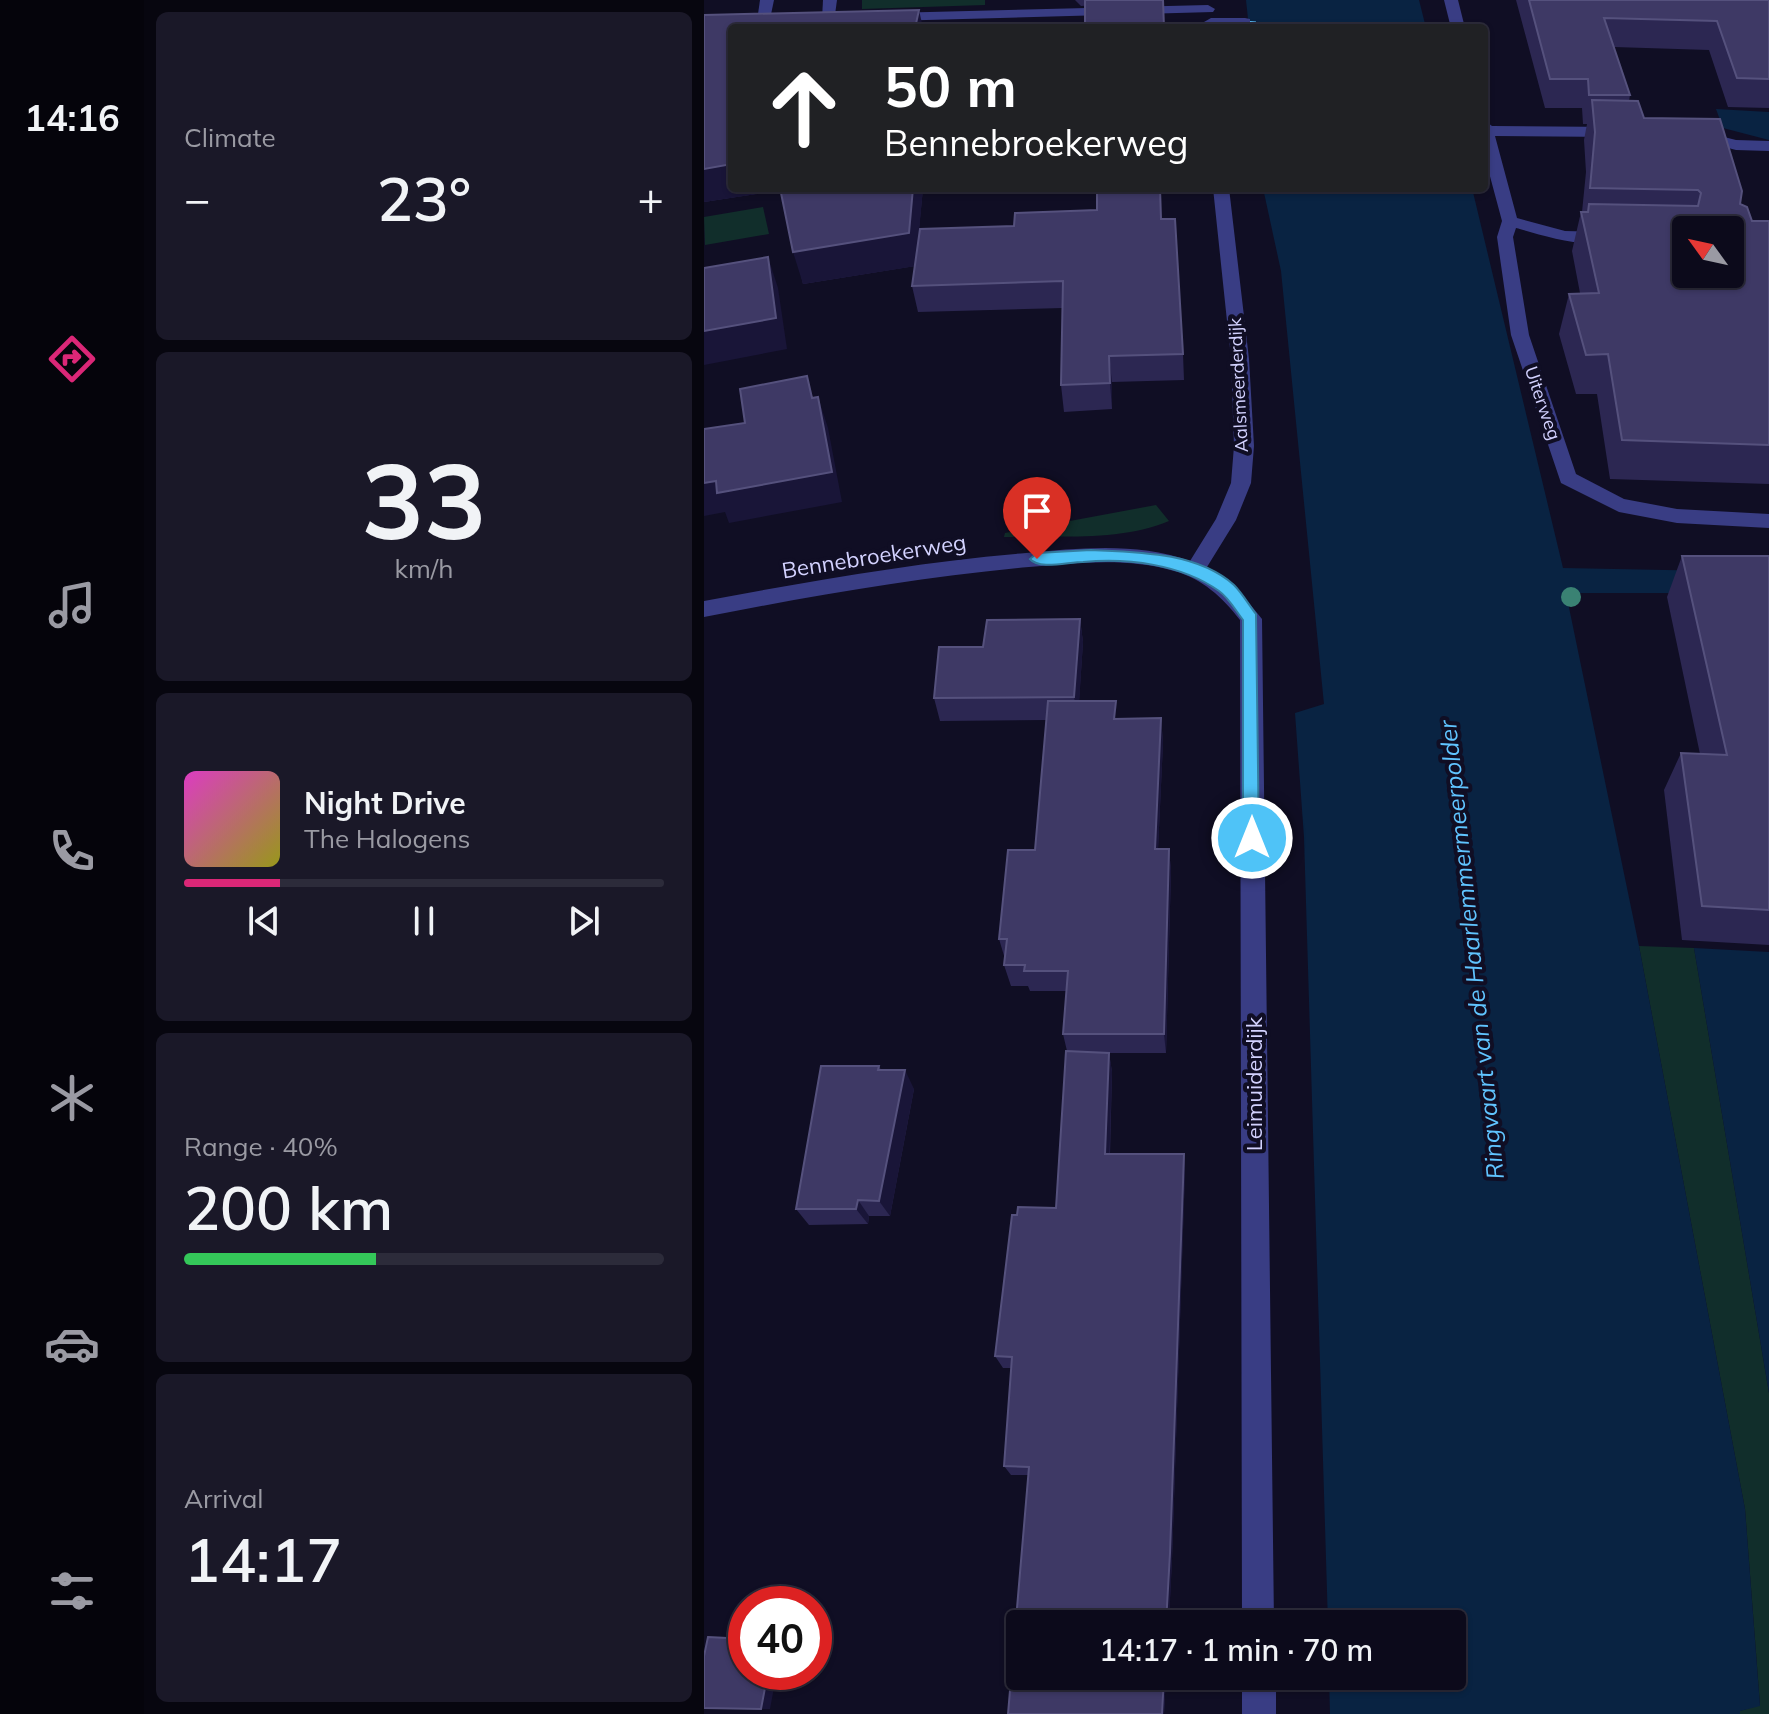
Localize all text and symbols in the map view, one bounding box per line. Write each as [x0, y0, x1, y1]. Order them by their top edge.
text: 50 m [884, 51, 1017, 121]
icon: ahead [752, 56, 856, 160]
text: 14:16 [24, 95, 120, 140]
text: Bennebroekerweg [884, 120, 1189, 165]
text: Climate [184, 121, 276, 154]
text: 23° [377, 161, 471, 236]
text: − [184, 171, 210, 226]
text: + [638, 171, 664, 226]
north arrow [1672, 216, 1744, 288]
map controls [1672, 216, 1744, 288]
street label: Aalsmeerderdijk [1223, 316, 1253, 453]
icon: directions [44, 331, 100, 387]
street label: Uiterweg [1520, 363, 1566, 443]
text: 33 [362, 434, 486, 565]
pin [1003, 477, 1071, 559]
icon: arrive [1015, 489, 1059, 533]
street label: Bennebroekerweg [780, 528, 968, 584]
text: km/h [395, 552, 453, 585]
icon: music [44, 577, 100, 633]
water label: Ringvaart van de Haarlemmermeerpolder [1432, 718, 1510, 1181]
text: Night Drive [304, 784, 466, 822]
position arrow [1210, 796, 1294, 880]
text: The Halogens [304, 822, 470, 855]
icon: phone [44, 823, 100, 879]
icon: previous [242, 899, 286, 943]
icon: pause [402, 899, 446, 943]
icon: next [562, 899, 606, 943]
street label: Leimuiderdijk [1240, 1016, 1268, 1151]
icon: climate [44, 1070, 100, 1126]
text: Range · 40% [184, 1130, 338, 1163]
text: 200 km [184, 1170, 393, 1245]
icon: car [44, 1316, 100, 1372]
text: Arrival [184, 1482, 264, 1515]
text: 14:17 [184, 1522, 342, 1597]
icon: filters [44, 1563, 100, 1619]
speed limit sign: 40 [728, 1586, 832, 1690]
text: 14:17 · 1 min · 70 m [1099, 1631, 1373, 1669]

